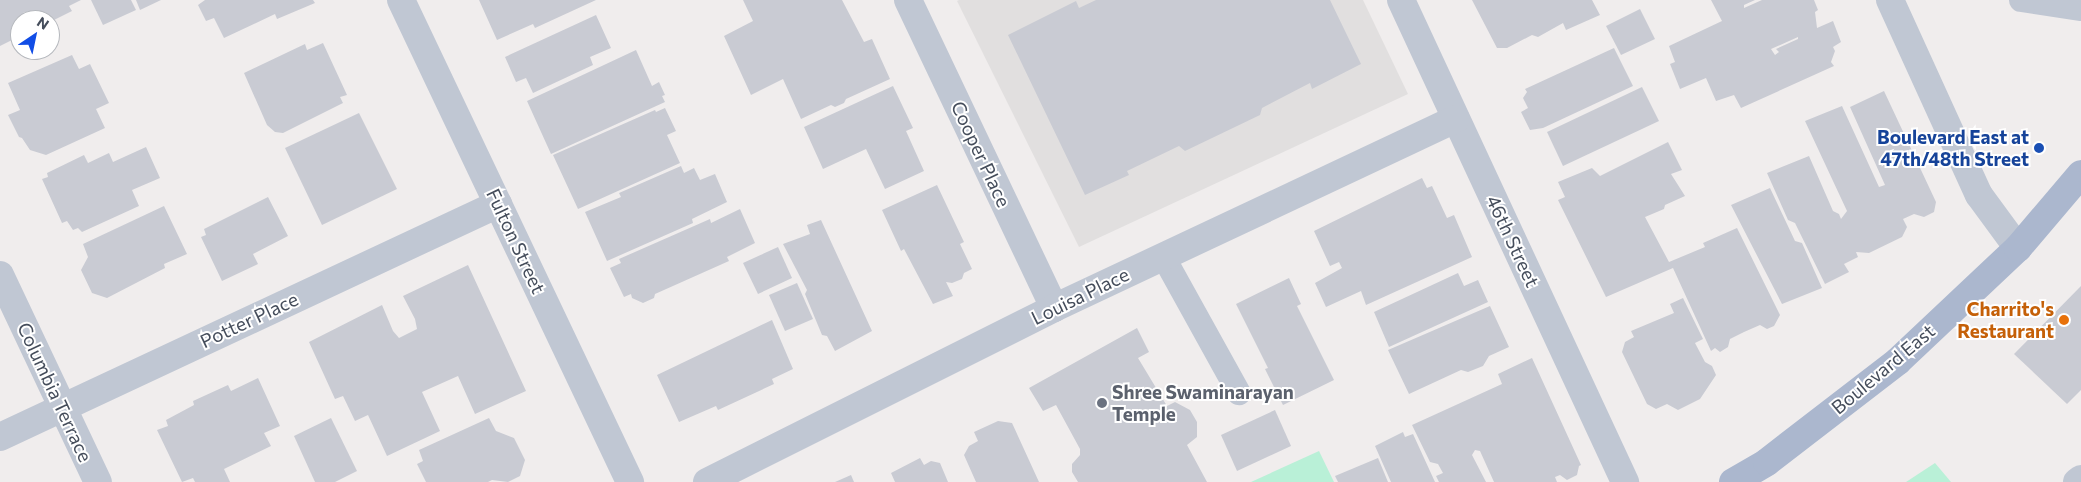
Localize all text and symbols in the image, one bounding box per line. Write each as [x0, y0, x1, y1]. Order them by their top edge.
north arrow [10, 10, 60, 60]
text: N [34, 13, 52, 33]
street label: Cooper Place [947, 97, 1015, 211]
place label: Boulevard East at 47th/48th Street [1877, 126, 2029, 170]
marker: Boulevard East at 47th/48th Street [2033, 142, 2045, 154]
street label: Fulton Street [482, 185, 550, 297]
street label: 46th Street [1482, 191, 1544, 291]
street label: Louisa Place [1027, 263, 1133, 329]
street label: Potter Place [196, 287, 302, 353]
place label: Charrito's Restaurant [1957, 298, 2054, 342]
marker: Charrito's Restaurant [2058, 314, 2070, 326]
street label: Columbia Terrace [13, 319, 97, 465]
street label: Boulevard East [1827, 319, 1939, 419]
place label: Shree Swaminarayan Temple [1112, 381, 1294, 425]
marker: Shree Swaminarayan Temple [1096, 397, 1108, 409]

